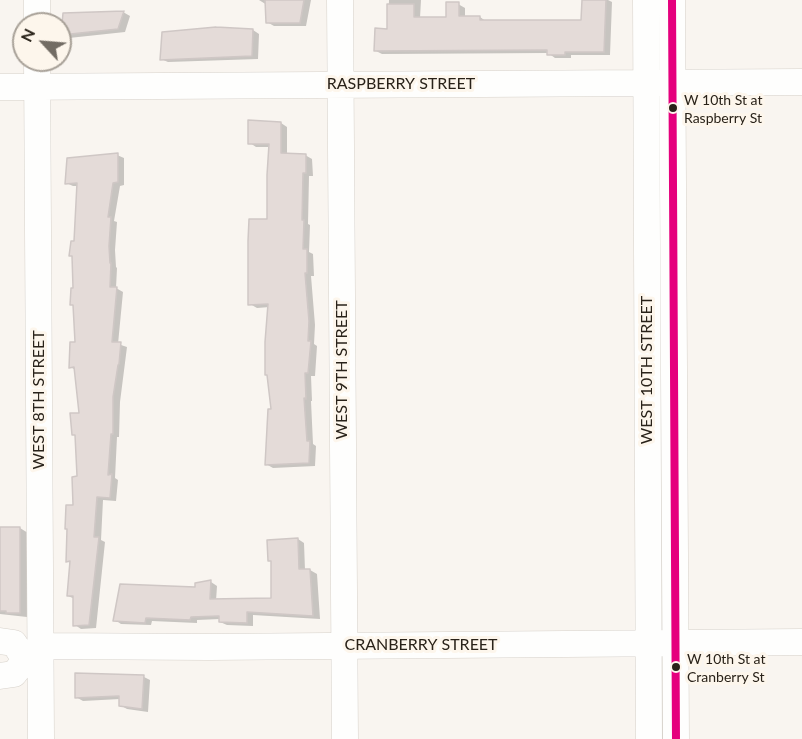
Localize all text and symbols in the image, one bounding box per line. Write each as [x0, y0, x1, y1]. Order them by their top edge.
north arrow [12, 12, 72, 72]
text: N [16, 25, 38, 44]
street label: RASPBERRY STREET [327, 74, 475, 94]
place label: W 10th St at Raspberry St [684, 92, 763, 124]
marker: W 10th St at Raspberry St [667, 102, 679, 114]
street label: WEST 10TH STREET [637, 296, 657, 444]
street label: WEST 9TH STREET [332, 300, 352, 440]
street label: WEST 8TH STREET [29, 330, 49, 470]
street label: CRANBERRY STREET [344, 635, 498, 655]
place label: W 10th St at Cranberry St [687, 651, 766, 684]
marker: W 10th St at Cranberry St [670, 661, 682, 673]

